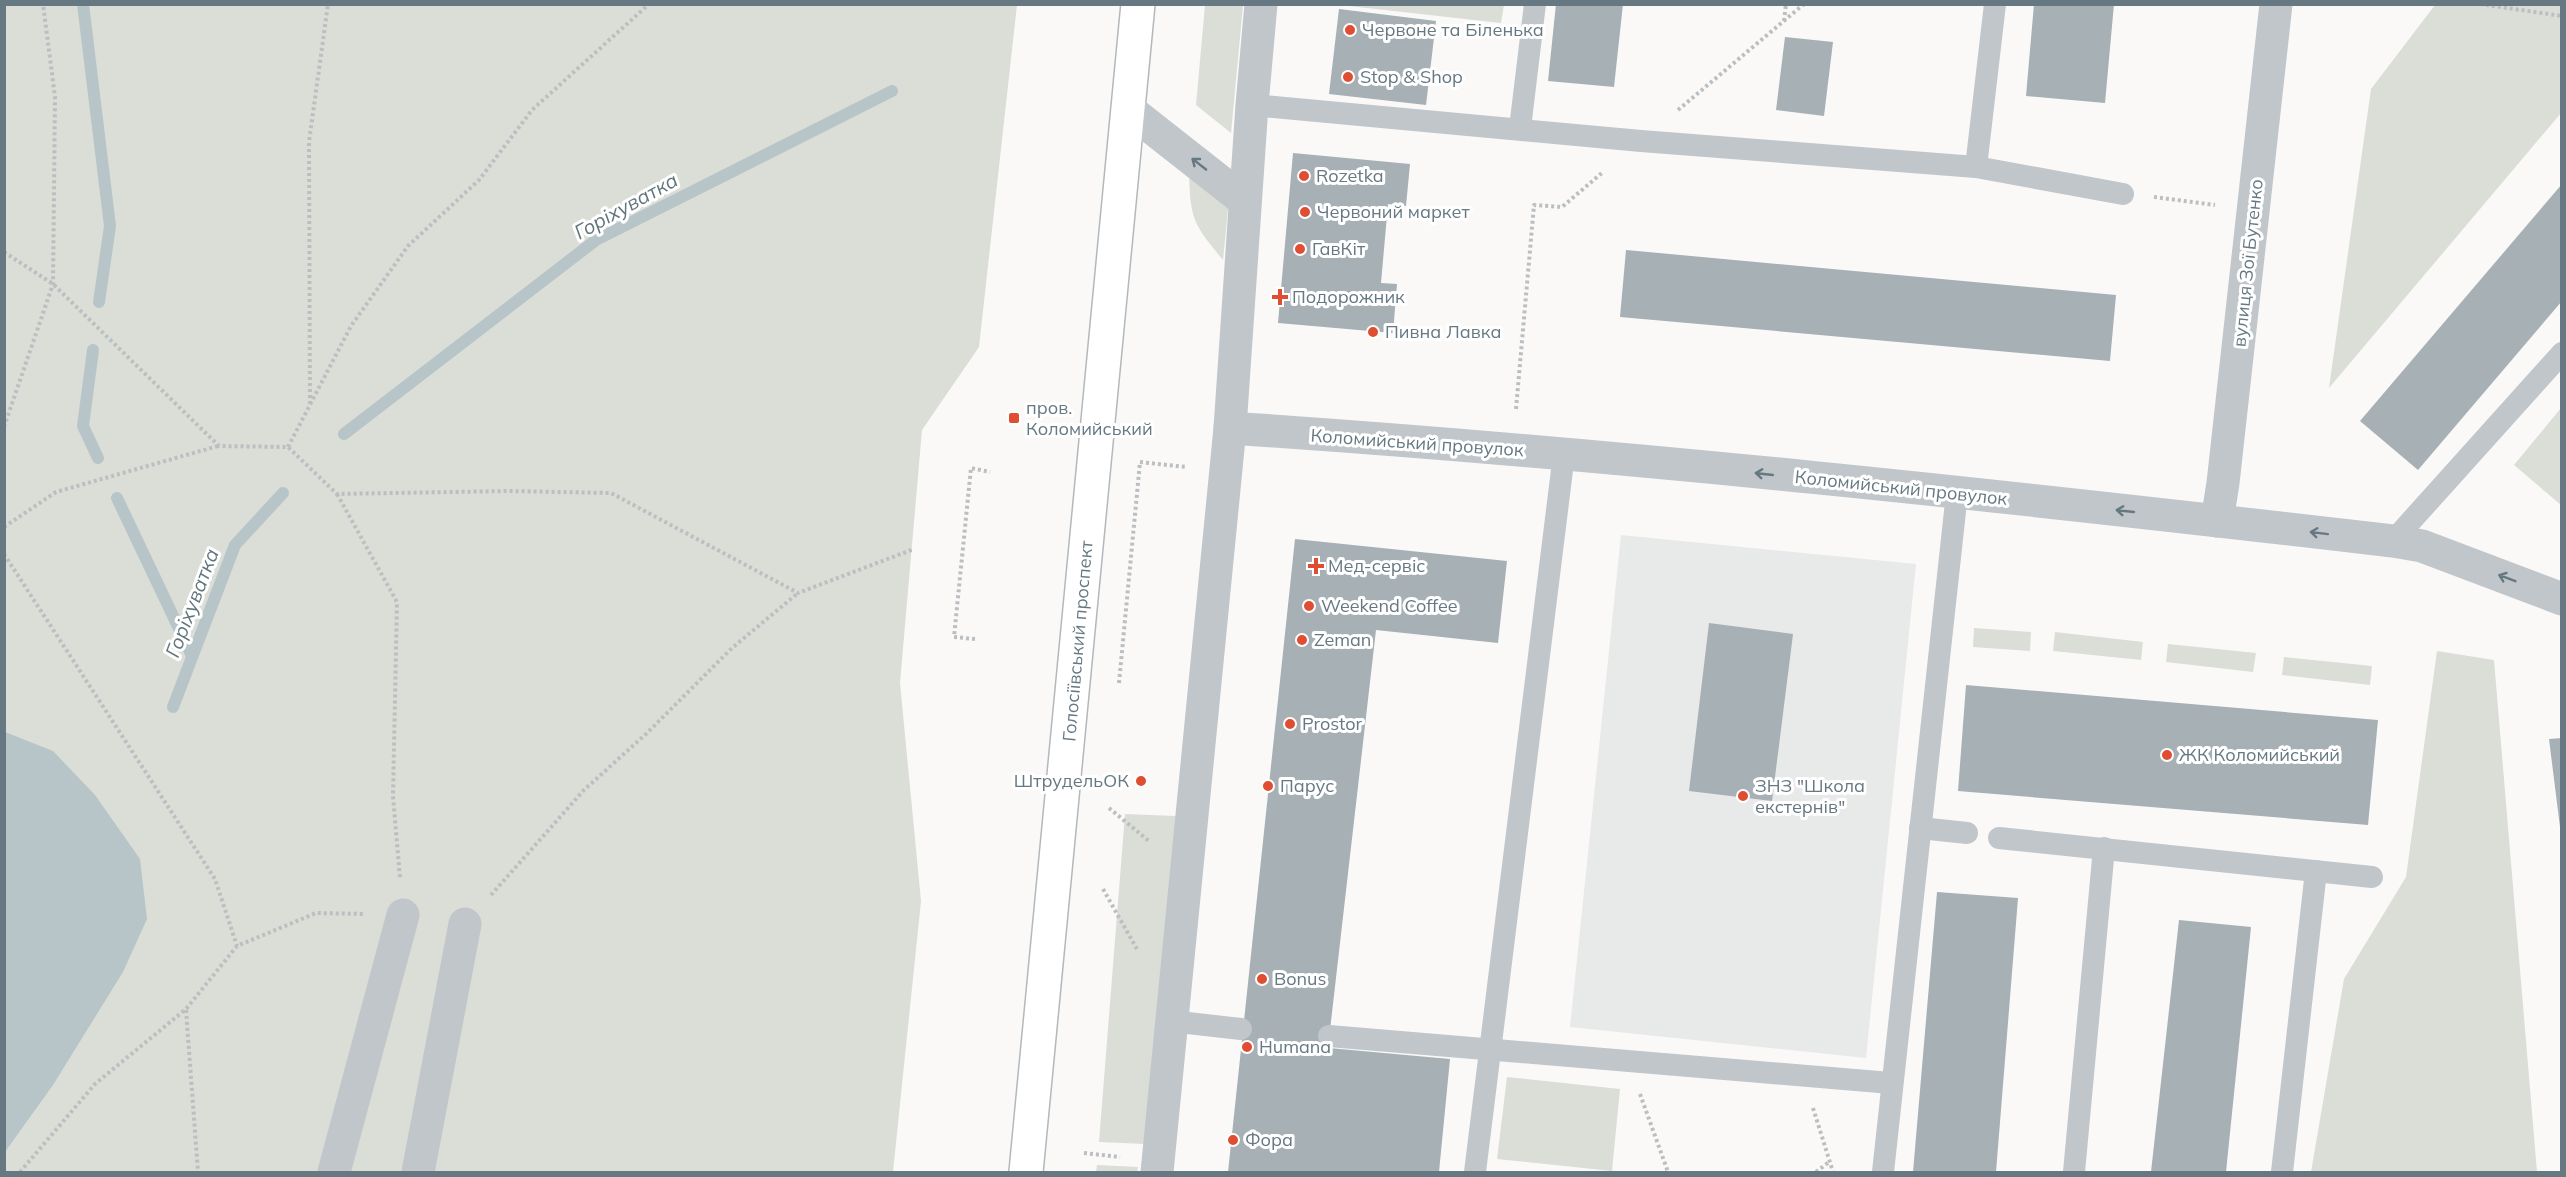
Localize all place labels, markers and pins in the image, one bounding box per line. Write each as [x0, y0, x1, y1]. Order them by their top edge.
place label: Червоне та Біленька [1362, 18, 1544, 41]
marker: Червоне та Біленька [1343, 23, 1357, 37]
place label: Stop & Shop [1360, 65, 1463, 88]
marker: Stop & Shop [1341, 70, 1355, 84]
place label: Rozetka [1316, 164, 1384, 187]
marker: Rozetka [1297, 169, 1311, 183]
place label: Червоний маркет [1317, 200, 1471, 223]
marker: Червоний маркет [1298, 205, 1312, 219]
place label: ГавКіт [1312, 237, 1366, 260]
marker: ГавКіт [1293, 242, 1307, 256]
place label: Подорожник [1292, 285, 1405, 308]
marker: Подорожник [1273, 290, 1287, 304]
place label: Пивна Лавка [1385, 320, 1501, 343]
marker: Пивна Лавка [1366, 325, 1380, 339]
place label: пров. Коломийський [1026, 396, 1153, 440]
marker: пров. Коломийський [1007, 411, 1021, 425]
place label: Мед-сервіс [1328, 554, 1425, 577]
marker: Мед-сервіс [1309, 559, 1323, 573]
place label: Weekend Coffee [1321, 594, 1458, 617]
marker: Weekend Coffee [1302, 599, 1316, 613]
place label: Zeman [1314, 628, 1371, 651]
marker: Zeman [1295, 633, 1309, 647]
place label: Prostor [1302, 712, 1363, 735]
marker: Prostor [1283, 717, 1297, 731]
place label: ЖК Коломийський [2179, 743, 2340, 766]
marker: ЖК Коломийський [2160, 748, 2174, 762]
place label: ШтрудельОК [1014, 769, 1129, 792]
marker: ШтрудельОК [1134, 774, 1148, 788]
place label: Парус [1280, 774, 1334, 797]
place label: ЗНЗ "Школа екстернів" [1755, 774, 1865, 818]
marker: Парус [1261, 779, 1275, 793]
marker: ЗНЗ "Школа екстернів" [1736, 789, 1750, 803]
place label: Bonus [1274, 967, 1326, 990]
marker: Bonus [1255, 972, 1269, 986]
place label: Humana [1259, 1035, 1331, 1058]
marker: Humana [1240, 1040, 1254, 1054]
place label: Фора [1245, 1128, 1293, 1151]
marker: Фора [1226, 1133, 1240, 1147]

